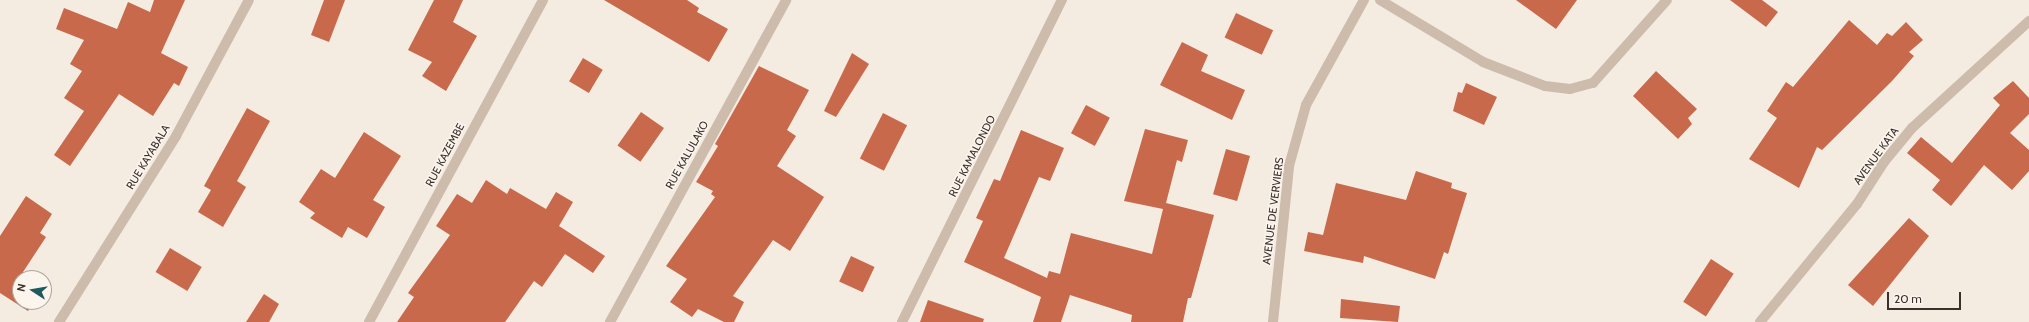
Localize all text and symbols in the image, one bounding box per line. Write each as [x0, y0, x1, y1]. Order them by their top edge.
street label: RUE KAMALONDO [946, 113, 998, 199]
street label: RUE KALULAKO [663, 119, 711, 191]
street label: RUE KAZEMBE [423, 121, 467, 189]
street label: RUE KAYABALA [123, 122, 173, 192]
street label: AVENUE KATA [1851, 125, 1901, 187]
street label: AVENUE DE VERVIERS [1260, 157, 1286, 265]
north arrow [12, 270, 52, 310]
text: N [14, 282, 29, 293]
scale bar [1889, 284, 1963, 310]
text: 20 m [1894, 291, 1922, 306]

